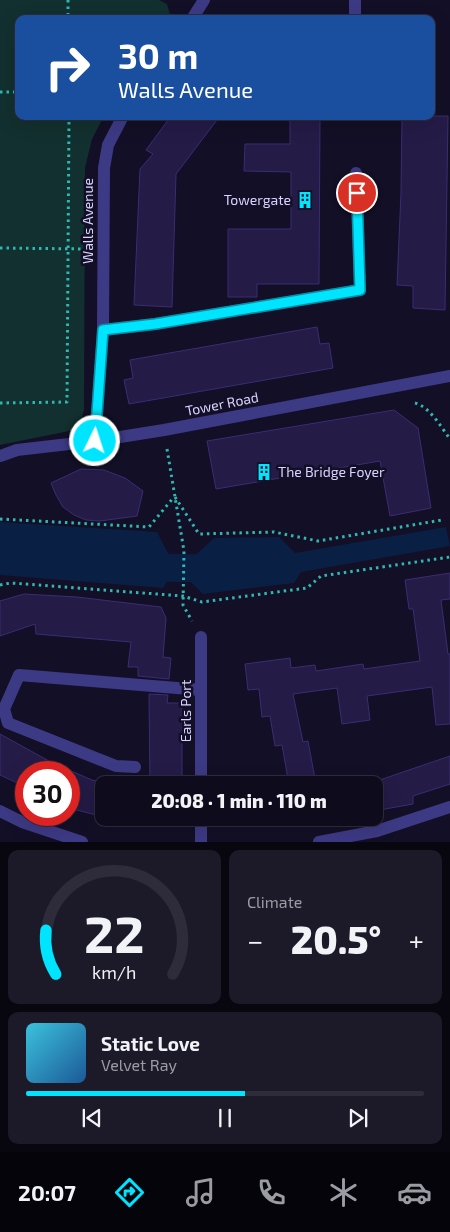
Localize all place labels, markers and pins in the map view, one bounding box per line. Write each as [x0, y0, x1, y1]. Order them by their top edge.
pin [336, 172, 378, 214]
building icon: Towergate [295, 190, 315, 210]
place label: Towergate [224, 191, 291, 208]
building icon: The Bridge Foyer [254, 462, 274, 482]
place label: The Bridge Foyer [278, 463, 385, 480]

